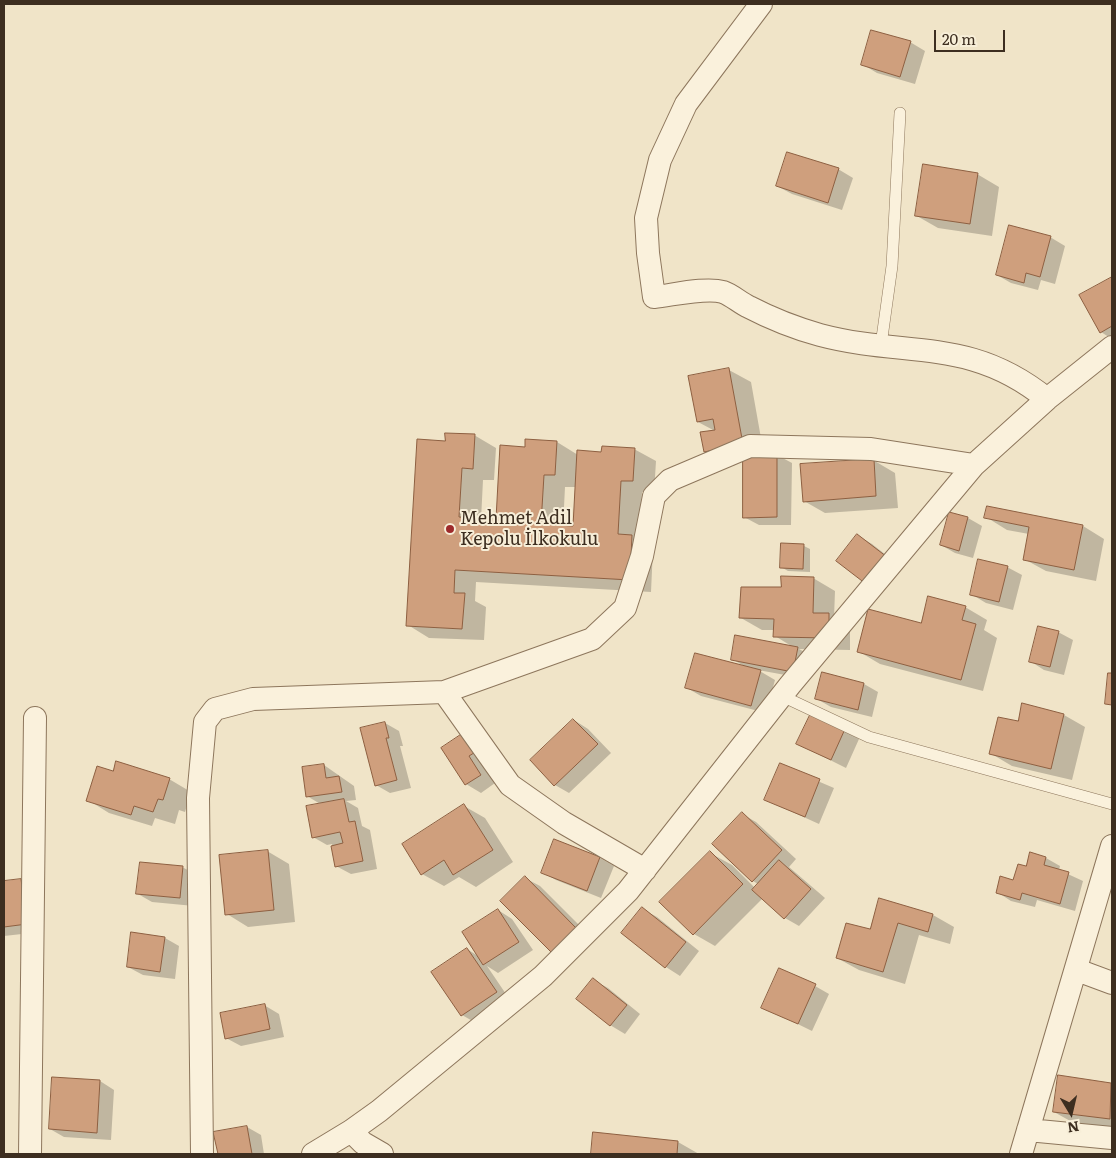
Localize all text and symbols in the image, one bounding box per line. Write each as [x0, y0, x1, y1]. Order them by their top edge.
scale bar [936, 20, 1007, 52]
text: 20 m [942, 27, 976, 50]
place label: Mehmet Adil Kepolu İlkokulu [460, 508, 598, 550]
marker: Mehmet Adil Kepolu İlkokulu [444, 523, 456, 535]
north arrow [1046, 1088, 1096, 1138]
text: N [1066, 1117, 1081, 1139]

